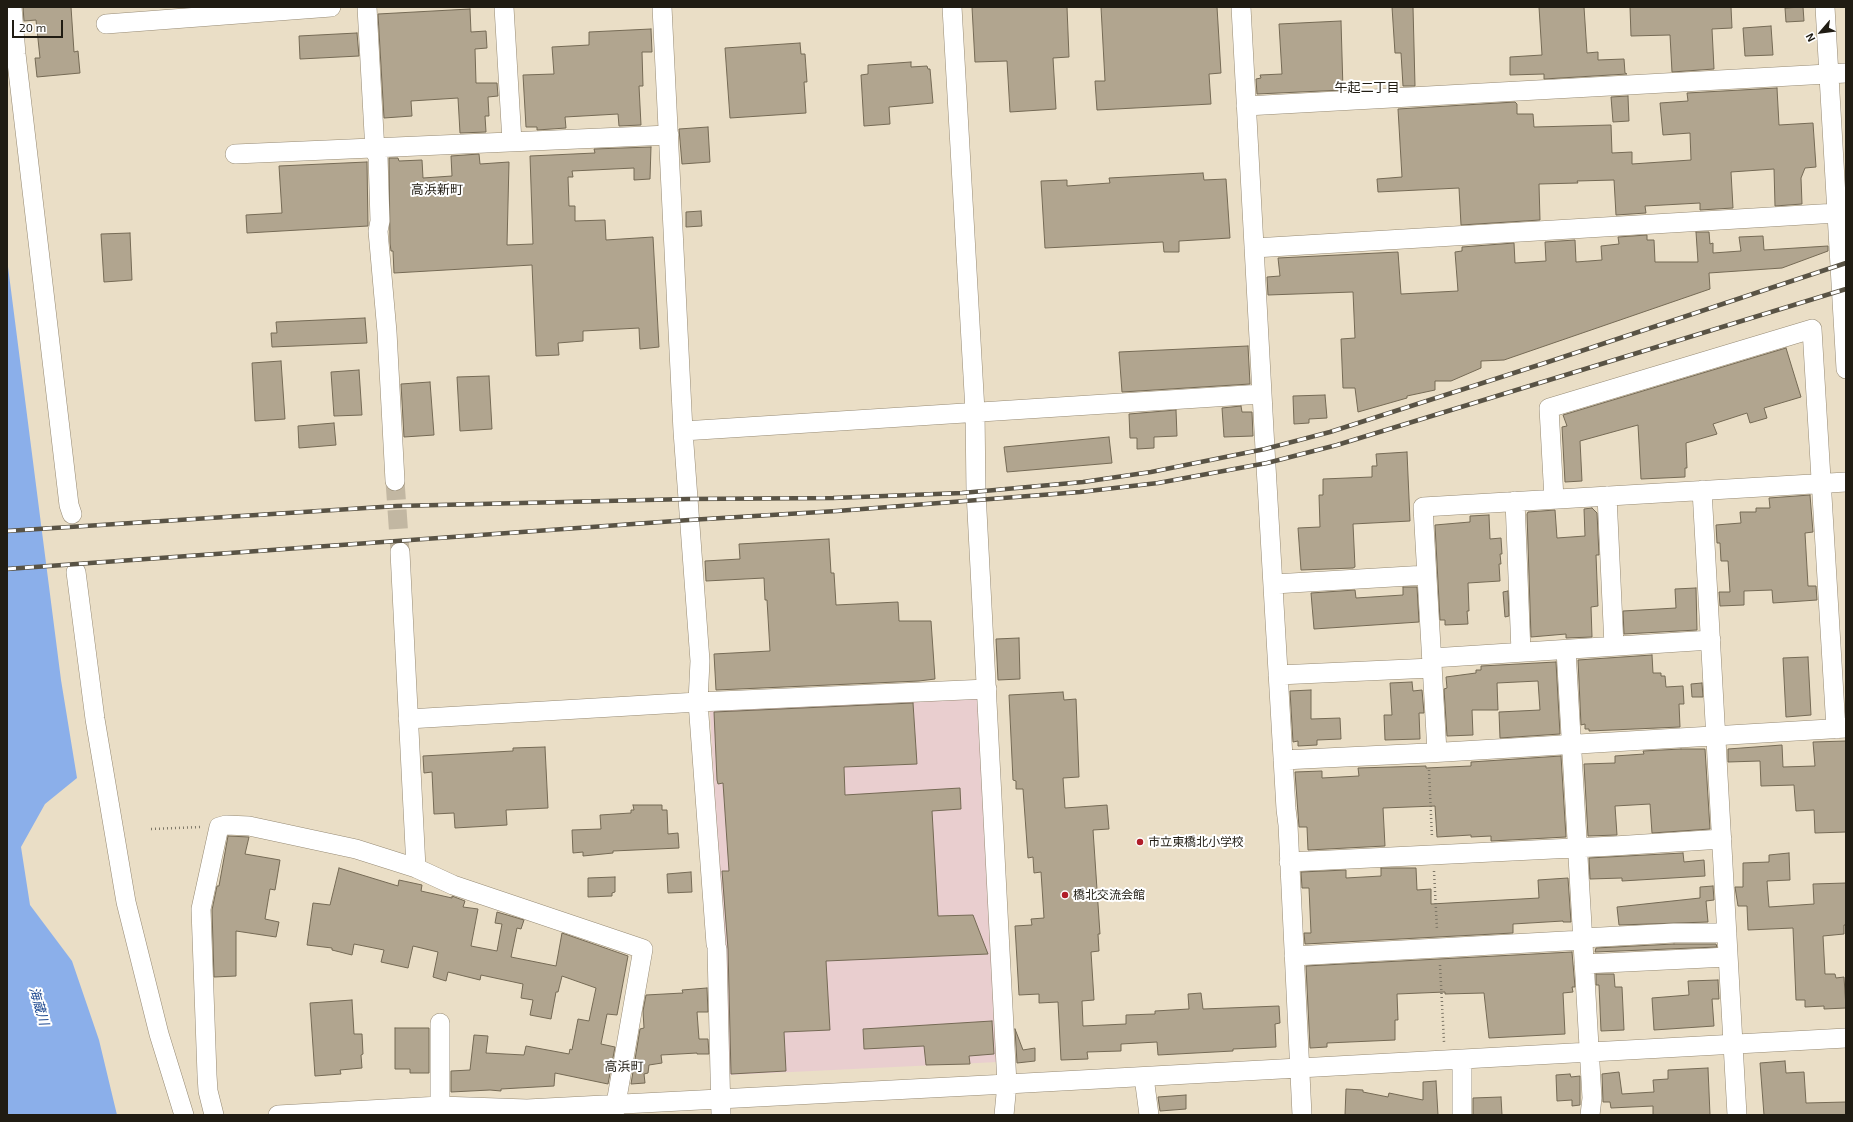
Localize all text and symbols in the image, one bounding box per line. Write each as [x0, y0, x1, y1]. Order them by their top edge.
scale bar [14, 12, 65, 38]
north arrow [1801, 12, 1841, 52]
text: 20 m [19, 20, 46, 34]
text: N [1802, 31, 1818, 44]
district label: 午起二丁目 [1335, 80, 1399, 96]
district label: 高浜新町 [411, 182, 463, 198]
place label: 市立東橋北小学校 [1148, 835, 1244, 849]
marker: 市立東橋北小学校 [1135, 837, 1145, 847]
place label: 橋北交流会館 [1073, 888, 1145, 902]
marker: 橋北交流会館 [1060, 890, 1070, 900]
water label: 海蔵川 [26, 985, 52, 1027]
district label: 高浜町 [605, 1059, 643, 1075]

